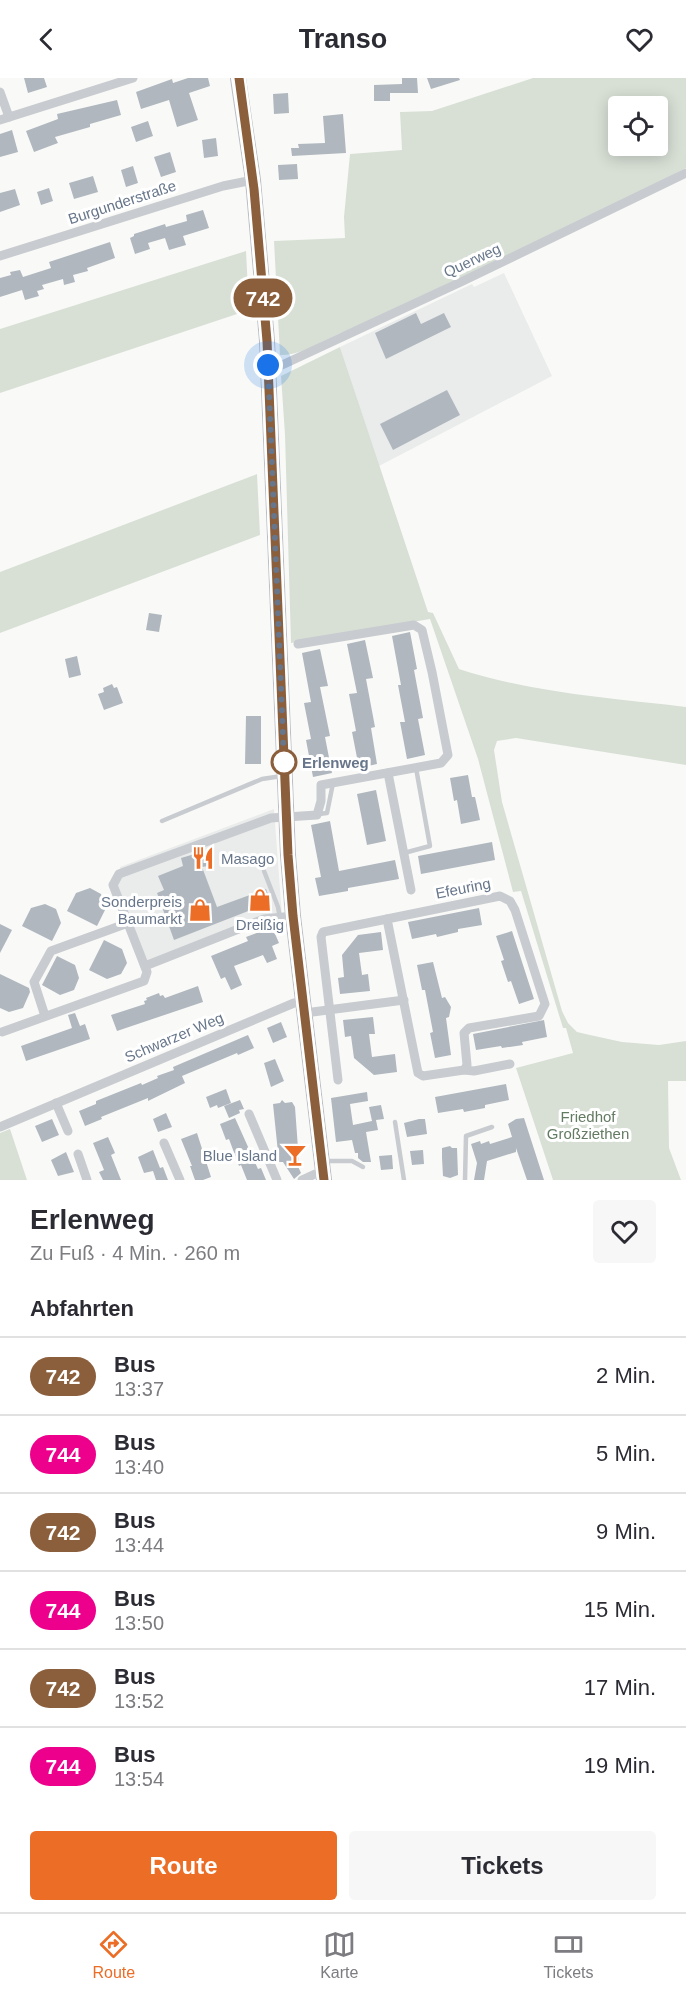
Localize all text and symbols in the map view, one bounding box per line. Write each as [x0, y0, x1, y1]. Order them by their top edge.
icon: back [30, 23, 63, 56]
icon: heart [623, 23, 656, 56]
text: Transo [299, 24, 387, 54]
map controls [608, 96, 668, 156]
button: locate [608, 96, 668, 156]
street label: Burgunderstraße [66, 177, 178, 227]
street label: Querweg [441, 239, 503, 281]
line badge: 742 [228, 278, 298, 318]
text: 742 [245, 287, 281, 310]
your location [253, 350, 283, 380]
marker: Erlenweg [271, 749, 297, 775]
place label: Erlenweg [302, 754, 369, 771]
restaurant icon: Masago [190, 845, 216, 871]
place label: Masago [221, 850, 274, 867]
street label: Efeuring [434, 874, 492, 902]
shop icon: Dreißig [247, 887, 273, 913]
place label: Sonderpreis Baumarkt [101, 893, 183, 927]
shop icon: Sonderpreis Baumarkt [187, 897, 213, 923]
place label: Dreißig [236, 916, 284, 933]
street label: Schwarzer Weg [122, 1009, 226, 1065]
park label: Friedhof Großziethen [547, 1108, 629, 1142]
bar icon: Blue Island [282, 1142, 308, 1168]
place label: Blue Island [203, 1147, 277, 1164]
button: heart [593, 1200, 656, 1263]
text: Erlenweg [30, 1204, 154, 1235]
text: Zu Fuß · 4 Min. · 260 m [30, 1242, 240, 1264]
text: Abfahrten [30, 1296, 134, 1321]
text: Bus [114, 1352, 156, 1377]
text: 2 Min. [596, 1363, 656, 1388]
text: 742 [45, 1365, 81, 1388]
text: 13:37 [114, 1378, 164, 1400]
text: Bus [114, 1430, 156, 1455]
text: 5 Min. [596, 1441, 656, 1466]
text: 744 [45, 1443, 81, 1466]
text: 13:40 [114, 1456, 164, 1478]
text: Bus [114, 1508, 156, 1533]
text: 9 Min. [596, 1519, 656, 1544]
text: 742 [45, 1521, 81, 1544]
text: 13:44 [114, 1534, 164, 1556]
text: Bus [114, 1586, 156, 1611]
text: 15 Min. [584, 1597, 656, 1622]
text: 744 [45, 1599, 81, 1622]
text: 13:50 [114, 1612, 164, 1634]
text: Bus [114, 1664, 156, 1689]
text: 17 Min. [584, 1675, 656, 1700]
text: 742 [45, 1677, 81, 1700]
text: 13:52 [114, 1690, 164, 1712]
text: Bus [114, 1742, 156, 1767]
text: 19 Min. [584, 1753, 656, 1778]
text: 744 [45, 1755, 81, 1778]
text: 13:54 [114, 1768, 164, 1790]
button: Route [30, 1831, 337, 1900]
button: Tickets [349, 1831, 656, 1900]
tab: Route [92, 1928, 135, 1982]
tab: Karte [320, 1928, 358, 1982]
tab: Tickets [543, 1928, 593, 1982]

